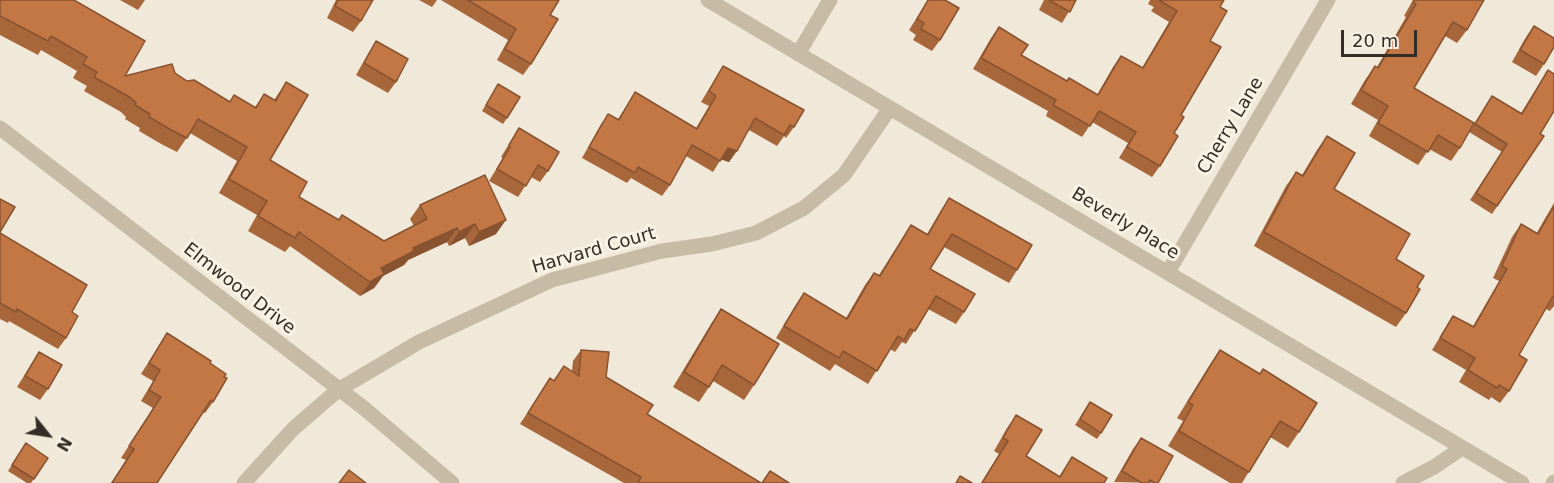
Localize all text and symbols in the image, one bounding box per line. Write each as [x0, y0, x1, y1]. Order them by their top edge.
scale bar [1344, 18, 1420, 56]
text: 20 m [1352, 30, 1398, 51]
street label: Cherry Lane [1194, 74, 1268, 178]
street label: Beverly Place [1067, 183, 1183, 265]
street label: Harvard Court [530, 223, 658, 279]
street label: Elmwood Drive [179, 239, 299, 339]
north arrow [18, 405, 78, 465]
text: N [52, 434, 76, 455]

